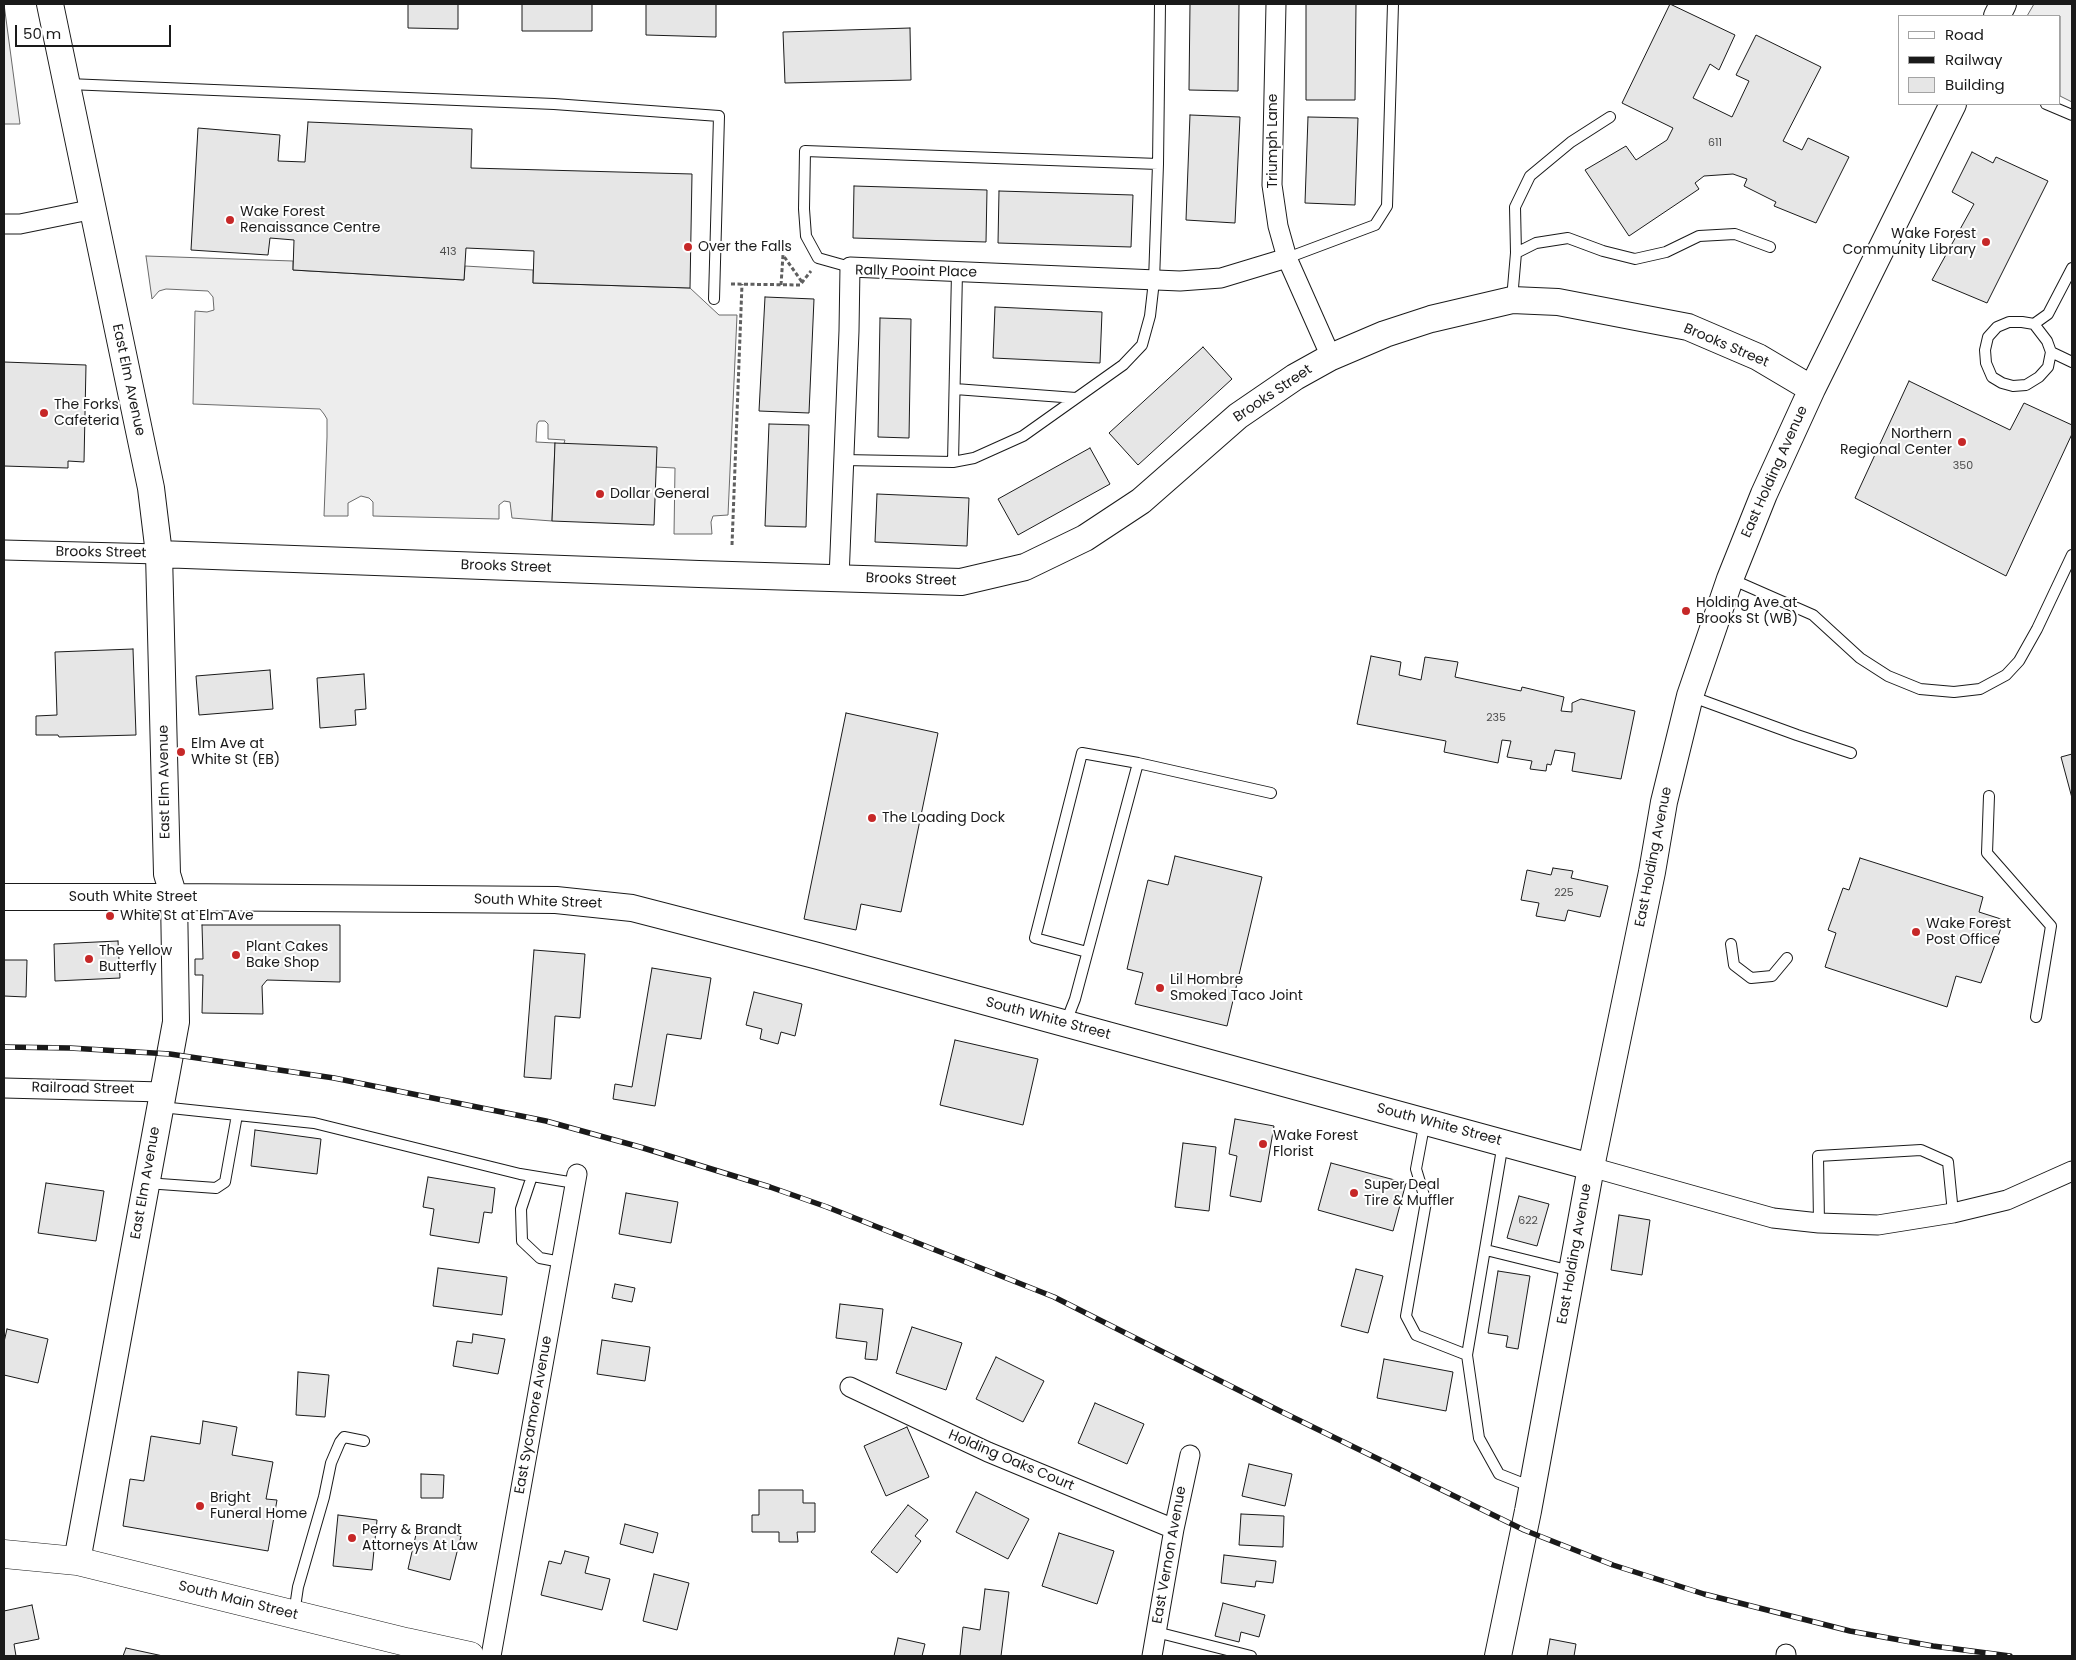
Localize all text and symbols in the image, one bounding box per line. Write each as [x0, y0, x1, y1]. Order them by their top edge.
scale bar [18, 15, 174, 47]
legend [1898, 15, 2061, 105]
text: 50 m [23, 23, 61, 44]
text: Road [1945, 24, 1984, 45]
text: Railway [1945, 49, 2003, 70]
text: Building [1945, 74, 2005, 95]
street label: Triumph Lane [1265, 94, 1281, 188]
house number: 611 [1708, 136, 1722, 150]
place label: Wake Forest Renaissance Centre [240, 204, 380, 236]
marker: Wake Forest Renaissance Centre [224, 214, 236, 226]
place label: Wake Forest Community Library [1843, 226, 1976, 258]
marker: Wake Forest Community Library [1980, 236, 1992, 248]
place label: Over the Falls [698, 239, 792, 255]
marker: Over the Falls [682, 241, 694, 253]
house number: 413 [440, 245, 456, 259]
street label: Rally Pooint Place [855, 263, 977, 281]
street label: Brooks Street [1681, 320, 1771, 372]
street label: East Elm Avenue [108, 322, 148, 438]
street label: Brooks Street [1231, 362, 1315, 426]
place label: The Forks Cafeteria [54, 397, 119, 430]
street label: East Holding Avenue [1738, 403, 1812, 541]
marker: The Forks Cafeteria [38, 407, 50, 419]
place label: Northern Regional Center [1840, 426, 1952, 458]
marker: Northern Regional Center [1956, 436, 1968, 448]
house number: 350 [1953, 459, 1973, 473]
place label: Dollar General [610, 486, 710, 502]
marker: Dollar General [594, 488, 606, 500]
street label: Brooks Street [55, 544, 147, 562]
street label: Brooks Street [460, 557, 552, 577]
street label: Brooks Street [865, 570, 957, 590]
place label: Holding Ave at Brooks St (WB) [1696, 595, 1798, 628]
marker: Holding Ave at Brooks St (WB) [1680, 605, 1692, 617]
house number: 235 [1486, 711, 1506, 725]
street label: East Elm Avenue [156, 725, 174, 839]
place label: Elm Ave at White St (EB) [191, 736, 280, 769]
marker: Elm Ave at White St (EB) [175, 746, 187, 758]
street label: East Holding Avenue [1632, 785, 1676, 929]
place label: The Loading Dock [882, 810, 1005, 826]
marker: The Loading Dock [866, 812, 878, 824]
house number: 225 [1554, 886, 1574, 900]
street label: South White Street [69, 889, 197, 905]
street label: South White Street [473, 891, 603, 913]
place label: White St at Elm Ave [120, 908, 254, 924]
marker: White St at Elm Ave [104, 910, 116, 922]
place label: Wake Forest Post Office [1926, 916, 2011, 949]
marker: Wake Forest Post Office [1910, 926, 1922, 938]
place label: Plant Cakes Bake Shop [246, 939, 328, 972]
place label: The Yellow Butterfly [99, 943, 172, 976]
marker: Plant Cakes Bake Shop [230, 949, 242, 961]
marker: The Yellow Butterfly [83, 953, 95, 965]
place label: Lil Hombre Smoked Taco Joint [1170, 972, 1303, 1004]
marker: Lil Hombre Smoked Taco Joint [1154, 982, 1166, 994]
street label: South White Street [984, 994, 1112, 1044]
street label: Railroad Street [32, 1080, 134, 1098]
street label: South White Street [1375, 1100, 1503, 1150]
street label: East Elm Avenue [128, 1125, 164, 1241]
place label: Wake Forest Florist [1273, 1128, 1358, 1160]
marker: Wake Forest Florist [1257, 1138, 1269, 1150]
place label: Super Deal Tire & Muffler [1364, 1177, 1454, 1210]
street label: East Holding Avenue [1554, 1182, 1596, 1326]
marker: Super Deal Tire & Muffler [1348, 1187, 1360, 1199]
house number: 622 [1518, 1214, 1538, 1228]
street label: East Sycamore Avenue [512, 1335, 556, 1495]
street label: Holding Oaks Court [946, 1427, 1076, 1495]
street label: East Vernon Avenue [1150, 1485, 1190, 1625]
place label: Bright Funeral Home [210, 1490, 307, 1522]
marker: Bright Funeral Home [194, 1500, 206, 1512]
place label: Perry & Brandt Attorneys At Law [362, 1522, 478, 1554]
marker: Perry & Brandt Attorneys At Law [346, 1532, 358, 1544]
street label: South Main Street [176, 1578, 300, 1624]

